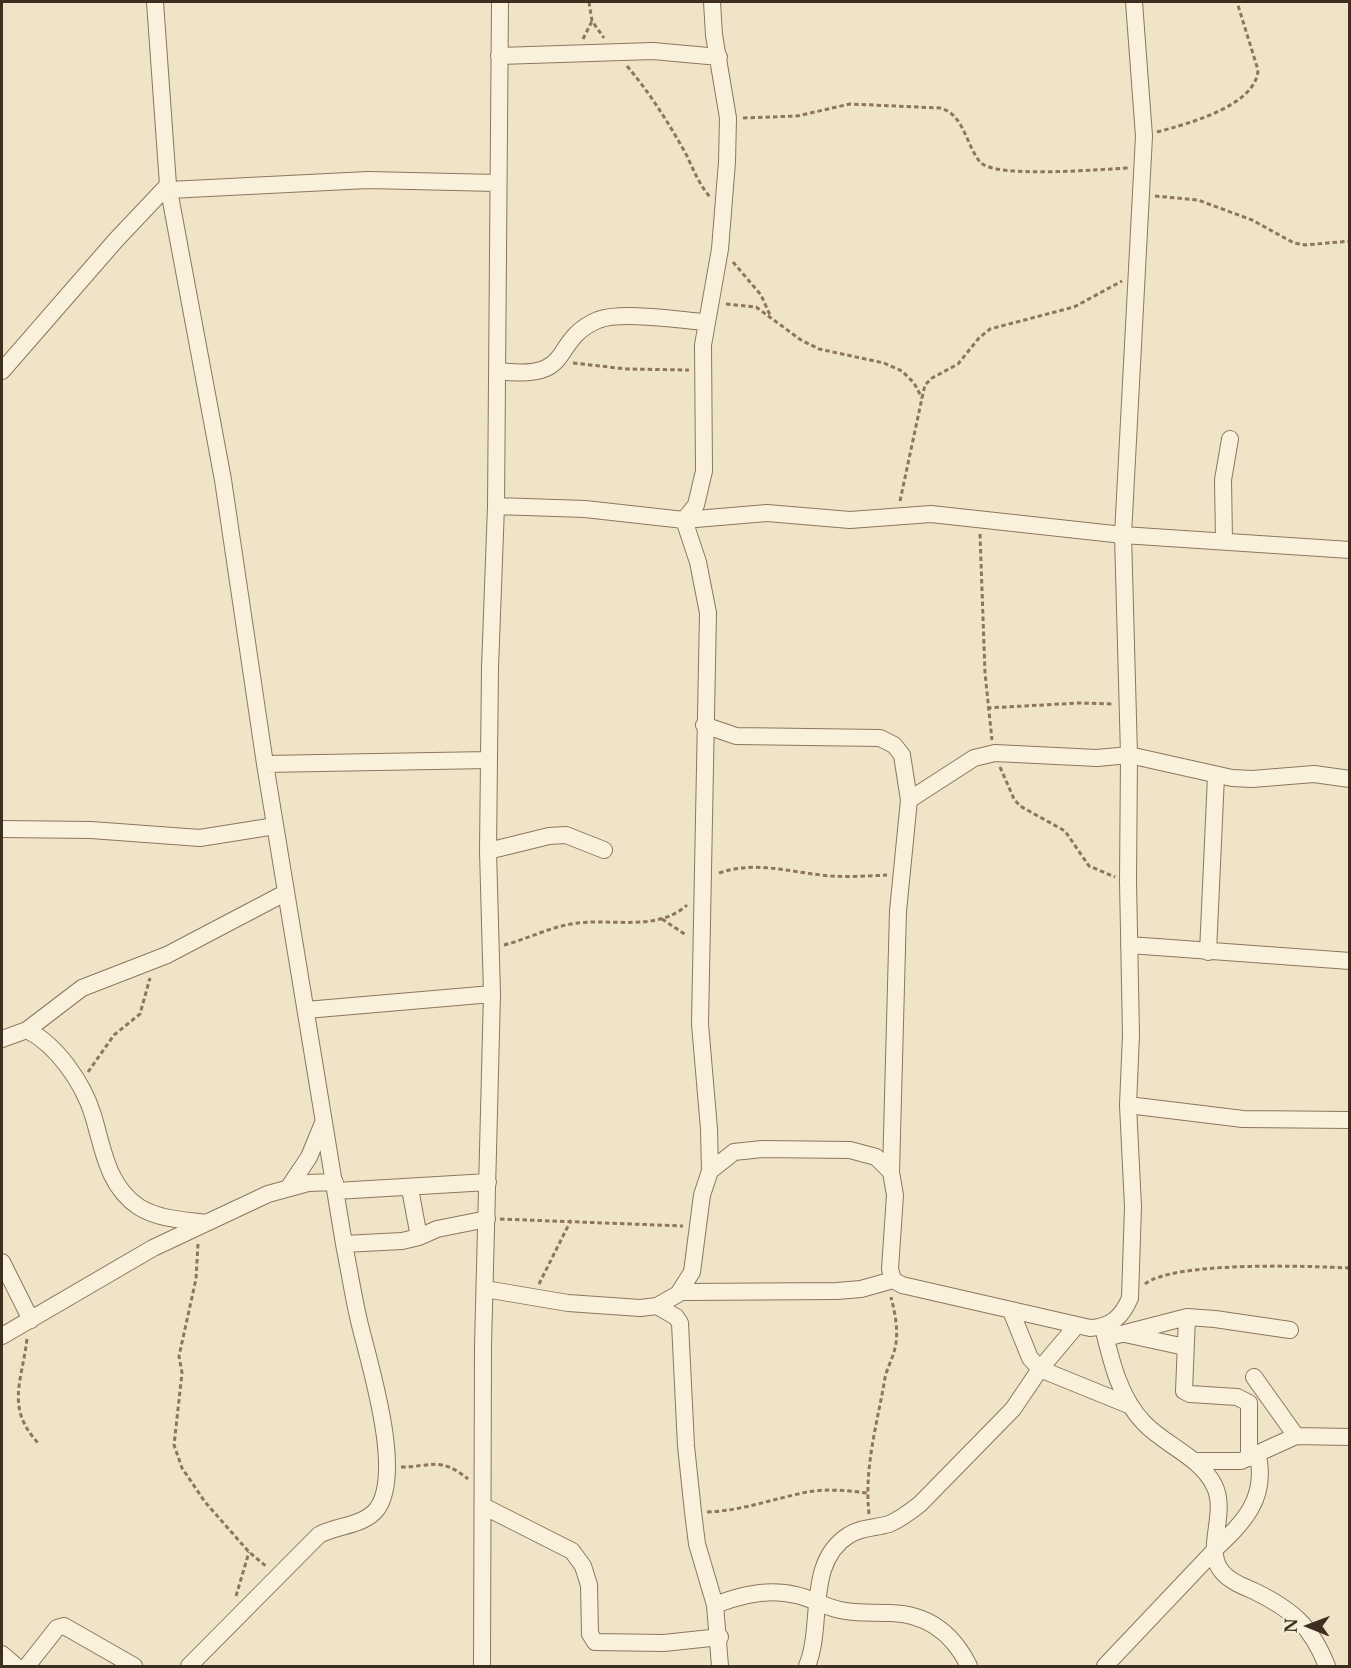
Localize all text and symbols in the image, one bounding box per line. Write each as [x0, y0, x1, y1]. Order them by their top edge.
north arrow [1279, 1596, 1339, 1656]
text: N [1281, 1618, 1301, 1633]

